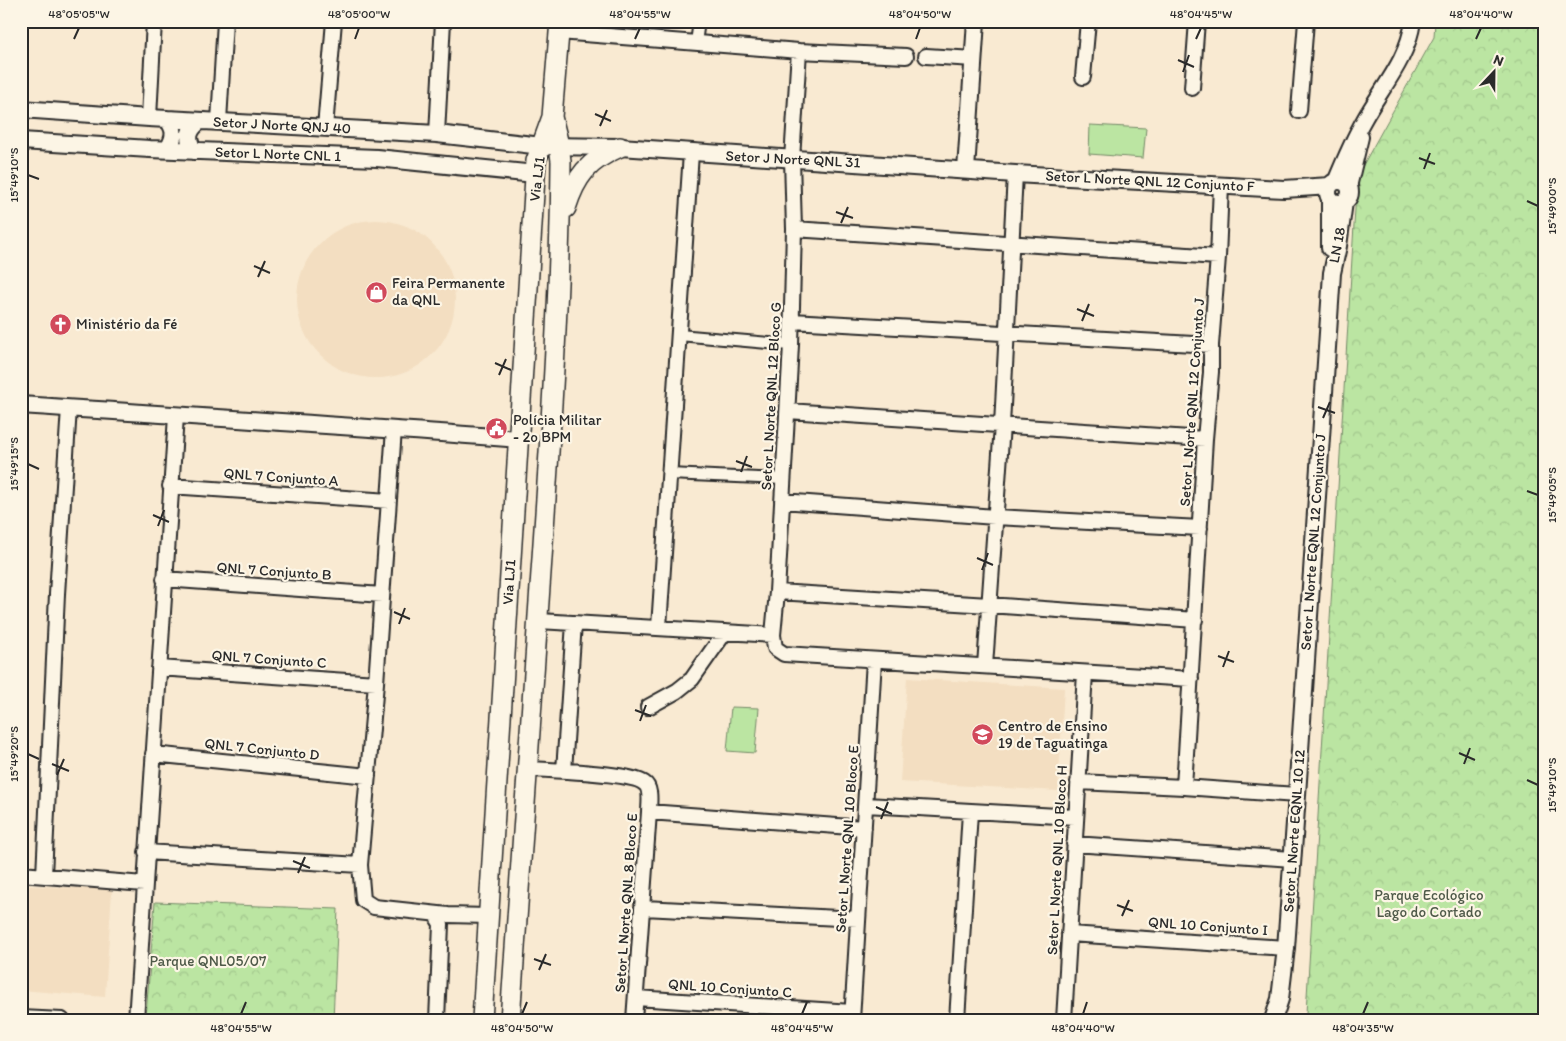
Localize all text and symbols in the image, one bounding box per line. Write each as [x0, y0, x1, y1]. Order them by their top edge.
text: 48°05'05"W [48, 7, 110, 21]
text: 48°05'00"W [328, 7, 390, 21]
text: 48°04'55"W [609, 7, 671, 21]
text: 48°04'50"W [889, 7, 951, 21]
text: 48°04'45"W [1170, 7, 1232, 21]
text: 48°04'40"W [1449, 7, 1513, 21]
north arrow [1468, 48, 1518, 98]
text: N [1491, 51, 1506, 70]
street label: Setor J Norte QNJ 40 [213, 112, 351, 138]
street label: Setor L Norte CNL 1 [215, 143, 341, 165]
street label: Setor J Norte QNL 31 [725, 146, 861, 172]
text: 15°49'10"S [7, 147, 21, 203]
street label: Via LJ1 [525, 155, 549, 203]
street label: Setor L Norte QNL 12 Conjunto F [1045, 167, 1255, 195]
text: 15°49'00"S [1545, 177, 1559, 235]
street label: LN 18 [1325, 225, 1349, 265]
place label: Feira Permanente da QNL [392, 274, 505, 309]
shop icon: Feira Permanente da QNL [364, 280, 388, 304]
street label: Setor L Norte QNL 12 Conjunto J [1176, 297, 1208, 507]
street label: Setor L Norte QNL 12 Bloco G [757, 301, 785, 491]
church icon: Ministério da Fé [48, 312, 72, 336]
place label: Ministério da Fé [76, 315, 177, 333]
place label: Polícia Militar - 2o BPM [513, 411, 602, 446]
public building icon: Polícia Militar - 2o BPM [485, 417, 509, 441]
street label: Setor L Norte EQNL 12 Conjunto J [1296, 433, 1330, 651]
text: 15°49'15"S [7, 437, 21, 491]
street label: QNL 7 Conjunto A [223, 464, 339, 490]
text: 15°49'05"S [1545, 467, 1559, 523]
street label: QNL 7 Conjunto B [216, 558, 332, 584]
street label: Via LJ1 [498, 559, 520, 605]
street label: QNL 7 Conjunto C [211, 646, 327, 672]
place label: Centro de Ensino 19 de Taguatinga [998, 717, 1108, 752]
school or university icon: Centro de Ensino 19 de Taguatinga [970, 723, 994, 747]
text: 15°49'20"S [7, 726, 21, 782]
street label: QNL 7 Conjunto D [204, 734, 320, 764]
street label: Setor L Norte QNL 10 Bloco E [831, 745, 863, 933]
street label: Setor L Norte EQNL 10 12 [1279, 749, 1309, 913]
text: 15°49'10"S [1545, 757, 1559, 813]
street label: Setor L Norte QNL 10 Bloco H [1043, 765, 1071, 955]
street label: Setor L Norte QNL 8 Bloco E [611, 813, 641, 993]
park label: Parque Ecológico Lago do Cortado [1374, 886, 1484, 921]
street label: QNL 10 Conjunto I [1148, 913, 1268, 939]
park label: Parque QNL05/07 [149, 952, 267, 970]
street label: QNL 10 Conjunto C [668, 975, 793, 1001]
text: 48°04'55"W [210, 1021, 272, 1035]
text: 48°04'50"W [491, 1021, 553, 1035]
text: 48°04'45"W [771, 1021, 833, 1035]
text: 48°04'40"W [1051, 1021, 1115, 1035]
text: 48°04'35"W [1332, 1021, 1394, 1035]

